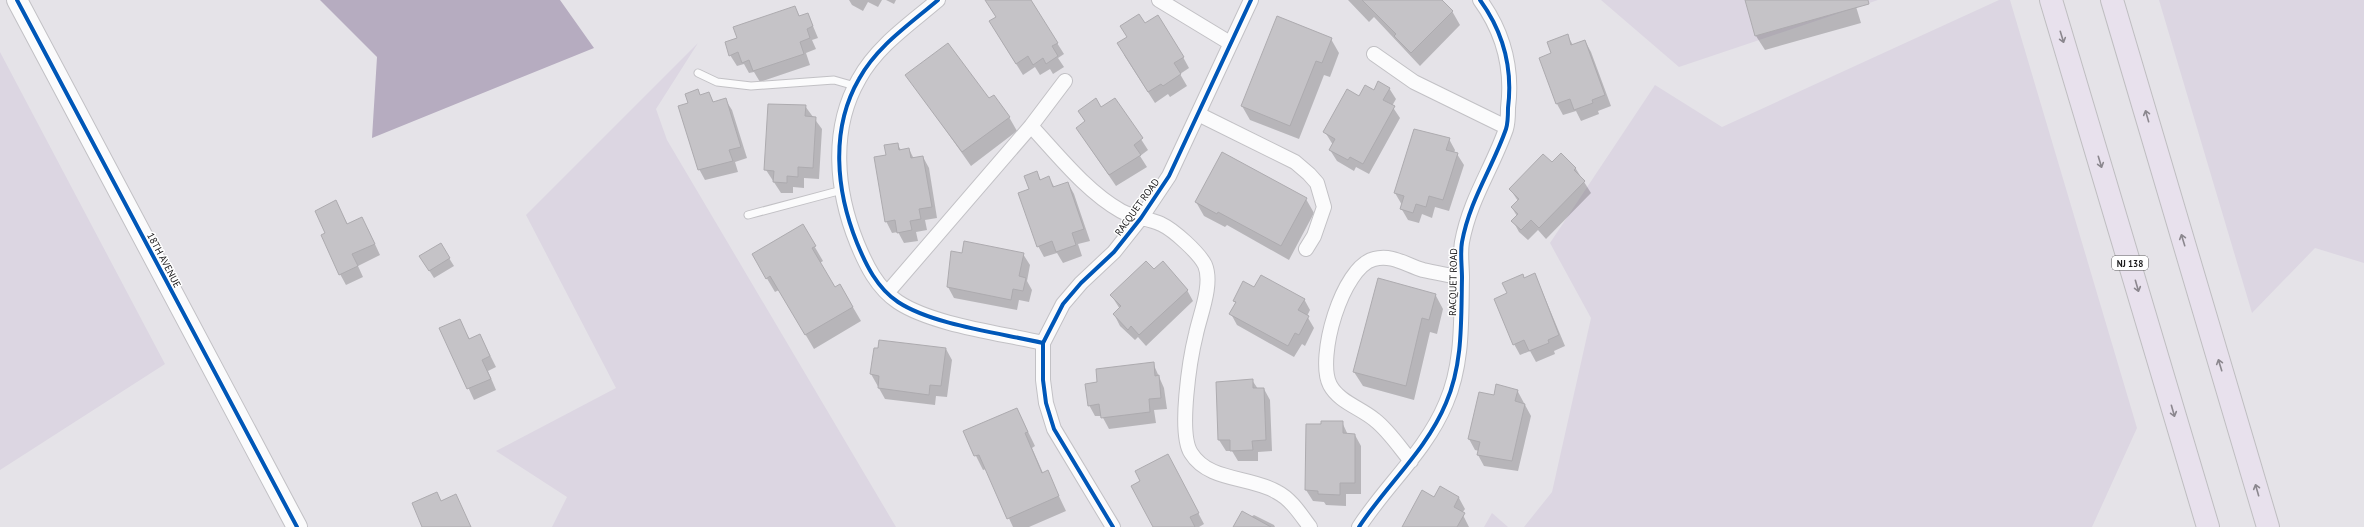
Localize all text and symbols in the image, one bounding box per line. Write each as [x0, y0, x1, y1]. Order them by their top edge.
one-way arrow [2059, 31, 2066, 44]
one-way arrow [2143, 109, 2150, 122]
one-way arrow [2097, 155, 2104, 168]
street label: RACQUET ROAD [1112, 176, 1162, 238]
street label: 18TH AVENUE [144, 230, 184, 290]
one-way arrow [2179, 234, 2186, 247]
street label: RACQUET ROAD [1446, 248, 1460, 316]
road number: NJ 138 [2112, 256, 2148, 270]
one-way arrow [2134, 280, 2141, 293]
one-way arrow [2216, 359, 2223, 372]
one-way arrow [2170, 404, 2178, 417]
one-way arrow [2253, 483, 2260, 496]

